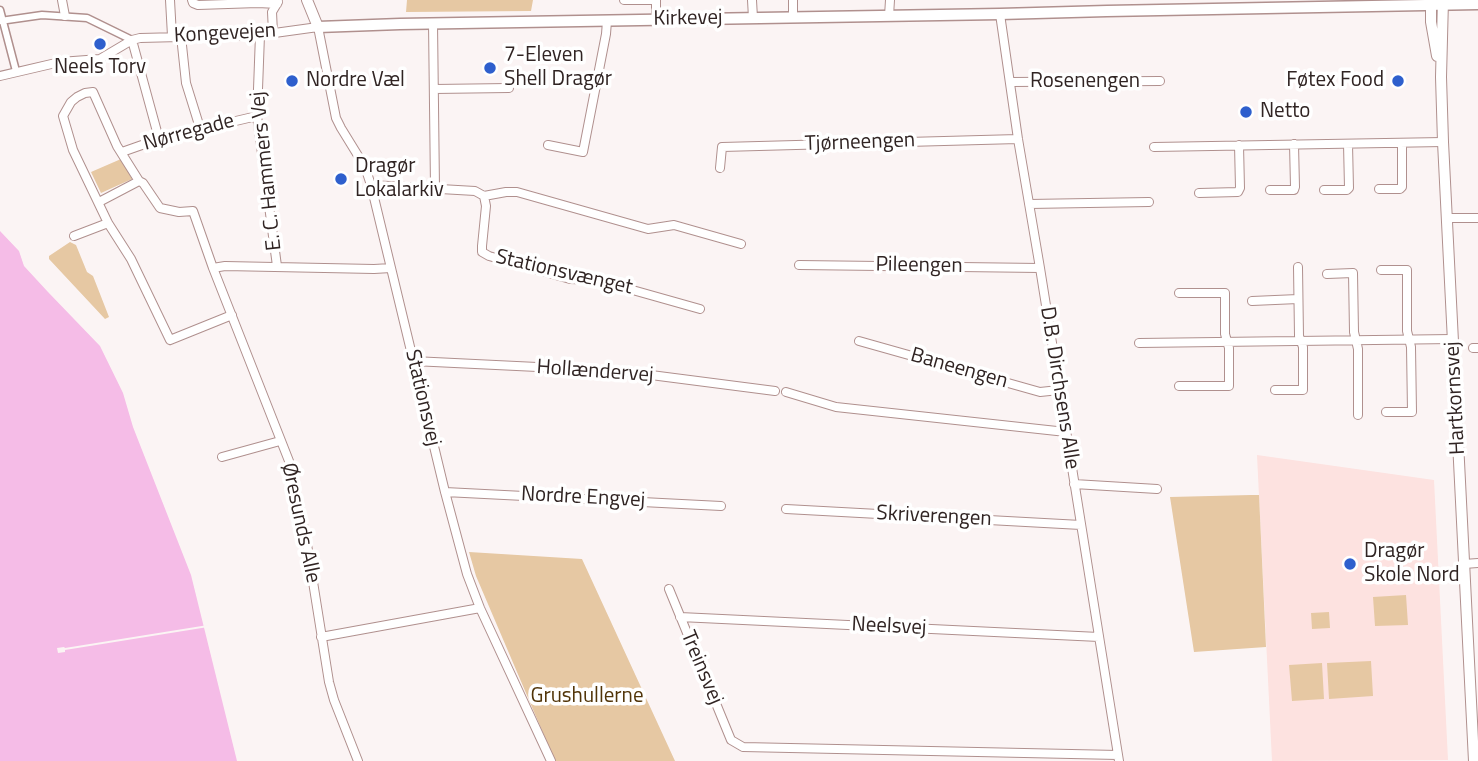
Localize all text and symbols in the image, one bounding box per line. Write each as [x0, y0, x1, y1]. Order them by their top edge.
street label: Kirkevej [653, 6, 723, 32]
street label: Kongevejen [173, 19, 277, 49]
marker: Neels Torv [92, 36, 108, 52]
place label: 7-Eleven Shell Dragør [504, 43, 612, 93]
place label: Neels Torv [54, 55, 146, 81]
marker: 7-Eleven Shell Dragør [482, 60, 498, 76]
place label: Nordre Væl [306, 68, 405, 94]
place label: Føtex Food [1286, 68, 1384, 94]
street label: Rosenengen [1030, 69, 1140, 95]
marker: Nordre Væl [284, 73, 300, 89]
marker: Føtex Food [1390, 73, 1406, 89]
street label: E. C. Hammers Vej [246, 90, 288, 252]
place label: Netto [1260, 99, 1310, 125]
marker: Netto [1238, 104, 1254, 120]
street label: Nørregade [141, 109, 237, 157]
street label: Tjørneengen [804, 128, 916, 158]
place label: Dragør Lokalarkiv [355, 154, 444, 204]
marker: Dragør Lokalarkiv [333, 171, 349, 187]
street label: Stationsvænget [493, 245, 635, 301]
street label: Pileengen [875, 253, 963, 279]
street label: D.B. Dirchsens Alle [1034, 305, 1084, 471]
street label: Hartkornsvej [1440, 341, 1472, 455]
street label: Baneengen [908, 343, 1010, 395]
street label: Stationsvej [399, 347, 445, 449]
street label: Hollændervej [536, 355, 654, 389]
street label: Øresunds Alle [275, 461, 325, 585]
street label: Nordre Engvej [520, 482, 646, 514]
street label: Skriverengen [876, 501, 992, 533]
place label: Dragør Skole Nord [1364, 539, 1460, 589]
marker: Dragør Skole Nord [1342, 556, 1358, 572]
street label: Neelsvej [851, 612, 927, 642]
street label: Treinsvej [674, 627, 728, 709]
park label: Grushullerne [530, 684, 644, 710]

